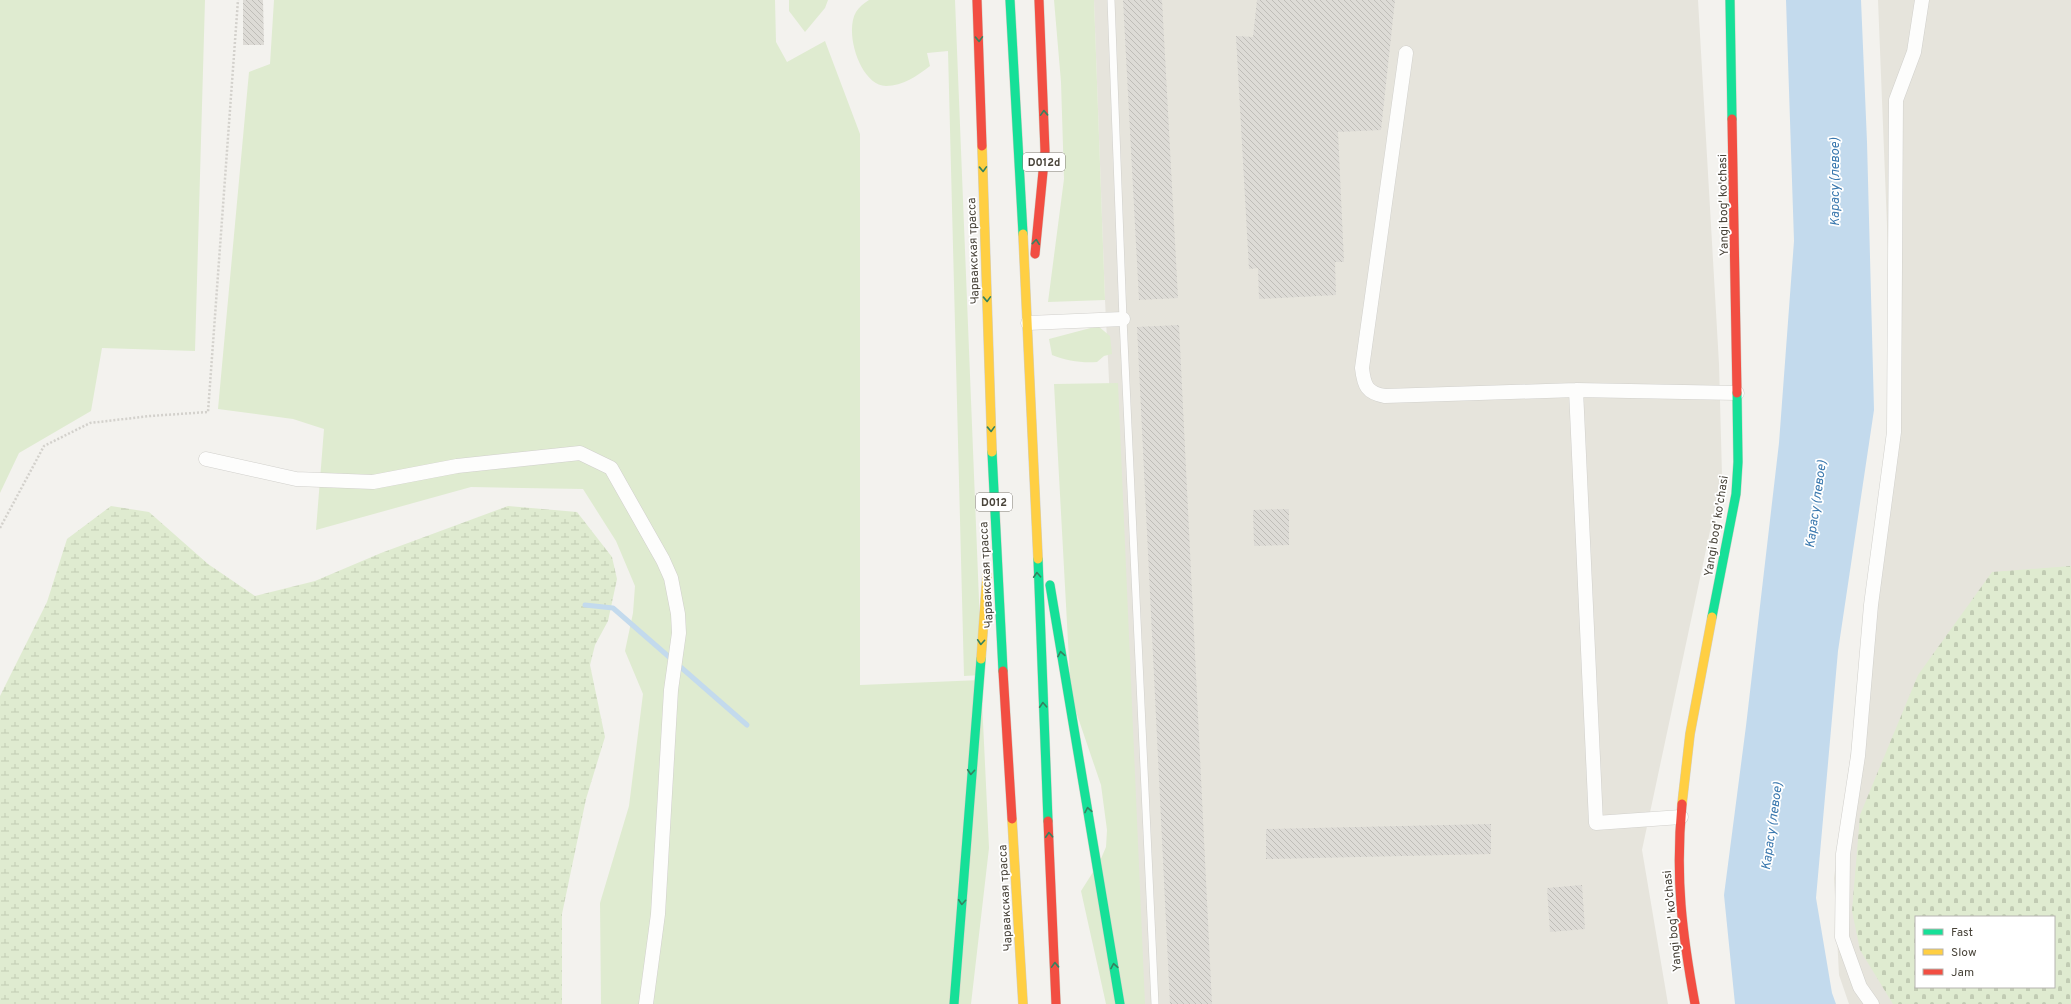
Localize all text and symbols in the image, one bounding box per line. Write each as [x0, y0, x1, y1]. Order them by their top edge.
one-way arrow [974, 36, 983, 42]
one-way arrow [1039, 110, 1048, 116]
water label: Карасу (левое) [1828, 137, 1844, 226]
road number: D012d [1023, 153, 1065, 171]
street label: Yangi bog' ko'chasi [1715, 154, 1733, 256]
one-way arrow [979, 166, 987, 172]
street label: Чарвакская трасса [964, 197, 984, 305]
one-way arrow [1031, 239, 1040, 245]
one-way arrow [983, 296, 991, 302]
one-way arrow [987, 426, 995, 432]
water label: Карасу (левое) [1803, 459, 1831, 549]
street label: Yangi bog' ko'chasi [1701, 475, 1733, 578]
road number: D012 [976, 493, 1012, 511]
street label: Чарвакская трасса [976, 521, 998, 629]
one-way arrow [1033, 572, 1042, 578]
one-way arrow [977, 639, 986, 645]
one-way arrow [1057, 651, 1066, 657]
one-way arrow [1039, 702, 1048, 708]
one-way arrow [967, 769, 976, 775]
water label: Карасу (левое) [1759, 781, 1787, 871]
one-way arrow [1084, 807, 1092, 813]
one-way arrow [1045, 832, 1053, 838]
street label: Чарвакская трасса [995, 844, 1017, 952]
street label: Yangi bog' ko'chasi [1660, 869, 1686, 972]
one-way arrow [957, 899, 966, 905]
legend [1915, 916, 2055, 988]
text: Fast [1951, 925, 1973, 941]
text: Slow [1951, 945, 1977, 961]
one-way arrow [1050, 962, 1059, 968]
one-way arrow [1110, 962, 1119, 969]
text: Jam [1951, 965, 1974, 981]

